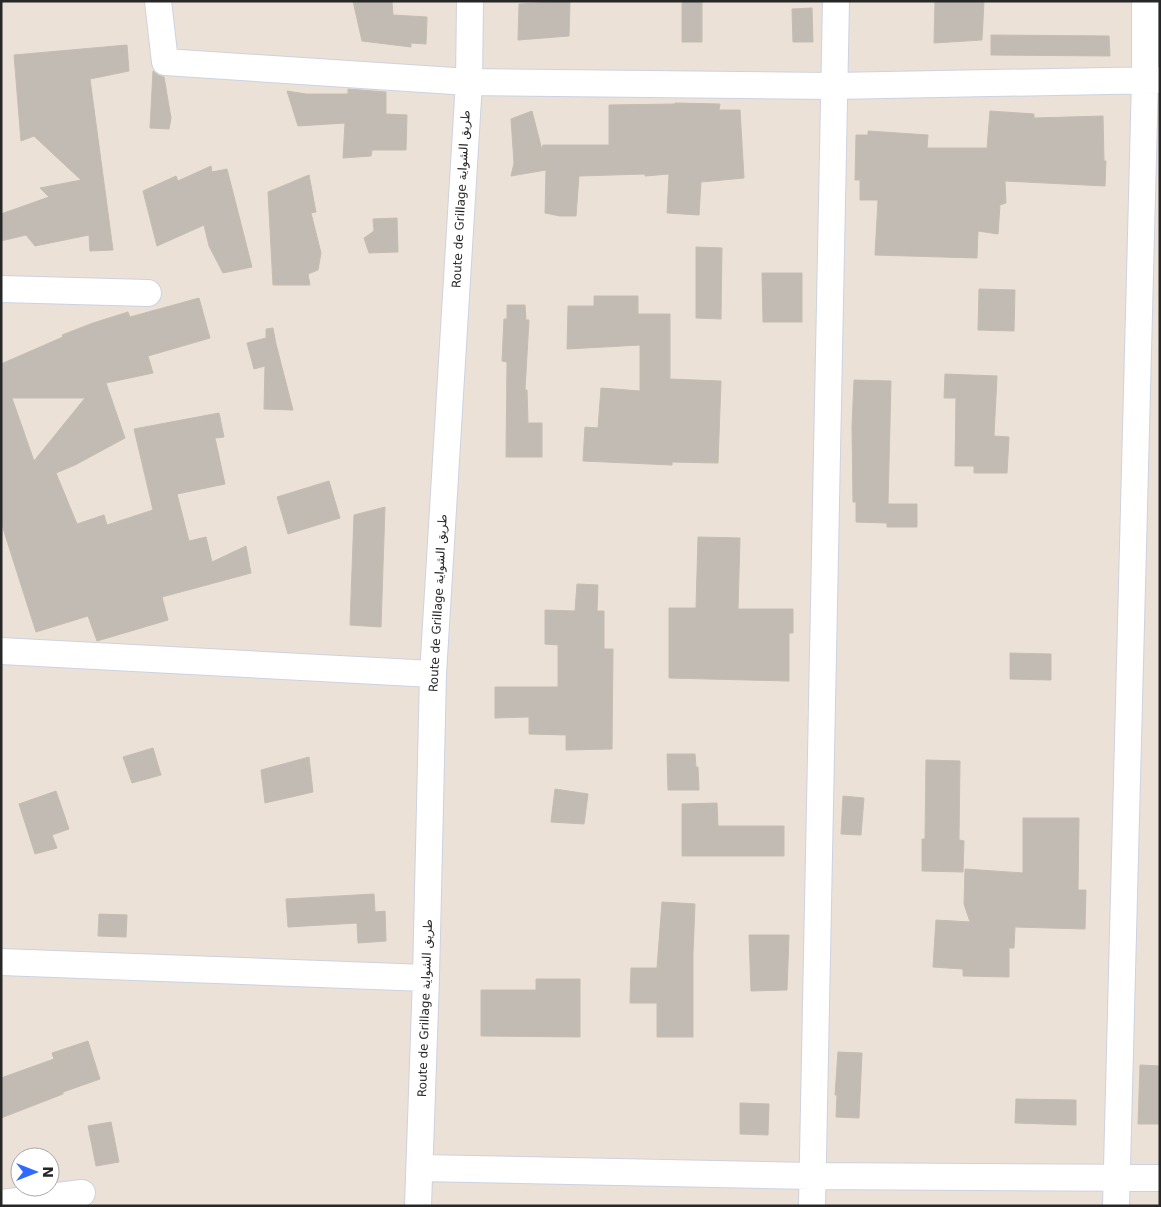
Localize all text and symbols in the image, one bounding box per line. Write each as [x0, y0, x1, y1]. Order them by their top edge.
street label: Route de Grillage طريق الشواية [449, 110, 474, 288]
street label: Route de Grillage طريق الشواية [426, 514, 451, 692]
street label: Route de Grillage طريق الشواية [415, 919, 436, 1097]
north arrow [10, 1147, 60, 1197]
text: N [40, 1166, 56, 1178]

